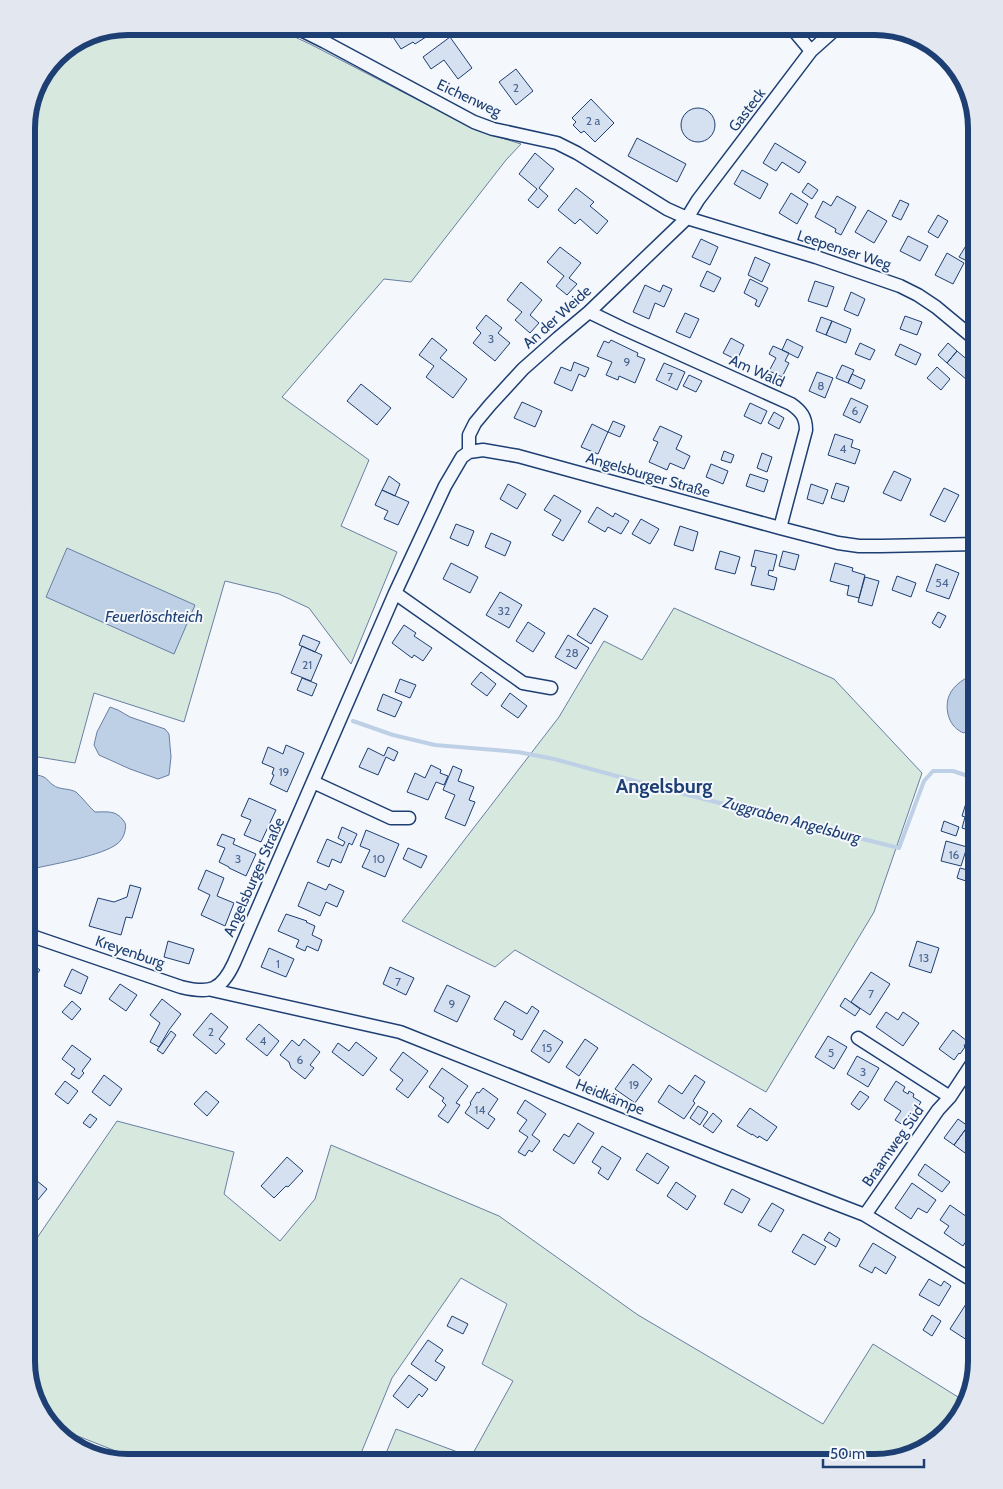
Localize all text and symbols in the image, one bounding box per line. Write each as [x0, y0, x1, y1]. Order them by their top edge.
street label: Eichenweg [434, 75, 504, 121]
house number: 2 [513, 80, 519, 95]
street label: Gasteck [725, 85, 769, 135]
house number: 2 a [586, 113, 601, 128]
street label: Leepenser Weg [795, 226, 894, 274]
street label: An der Weide [519, 281, 595, 352]
house number: 3 [488, 331, 494, 346]
street label: Am Wald [727, 351, 787, 391]
house number: 9 [624, 354, 631, 369]
house number: 7 [667, 369, 673, 384]
house number: 8 [817, 378, 825, 393]
house number: 6 [852, 403, 859, 418]
house number: 4 [840, 441, 847, 456]
street label: Angelsburger Straße [584, 449, 712, 501]
house number: 54 [935, 575, 949, 590]
house number: 32 [498, 603, 510, 618]
water label: Feuerlöschteich [105, 607, 203, 626]
house number: 28 [565, 645, 579, 660]
house number: 21 [302, 657, 312, 672]
house number: 19 [279, 764, 290, 779]
district label: Angelsburg [616, 774, 712, 798]
water label: Zuggraben Angelsburg [720, 792, 863, 848]
street label: Angelsburger Straße [220, 814, 288, 939]
house number: 16 [949, 847, 960, 862]
house number: 3 [235, 851, 241, 866]
house number: 10 [373, 851, 385, 866]
street label: Kreyenburg [93, 932, 168, 972]
house number: 13 [919, 950, 929, 965]
house number: 1 [276, 956, 280, 971]
house number: 7 [395, 974, 401, 989]
house number: 7 [868, 986, 874, 1001]
house number: 9 [449, 996, 456, 1011]
house number: 2 [208, 1024, 214, 1039]
house number: 4 [260, 1033, 267, 1048]
house number: 15 [542, 1040, 552, 1055]
house number: 5 [828, 1045, 834, 1060]
house number: 6 [297, 1052, 304, 1067]
house number: 3 [860, 1064, 866, 1079]
street label: Heidkämpe [573, 1075, 647, 1119]
house number: 19 [629, 1077, 640, 1092]
house number: 14 [475, 1102, 485, 1117]
street label: Braamweg Süd [858, 1102, 928, 1190]
scale bar [823, 1436, 924, 1468]
text: 50 m [830, 1445, 865, 1463]

